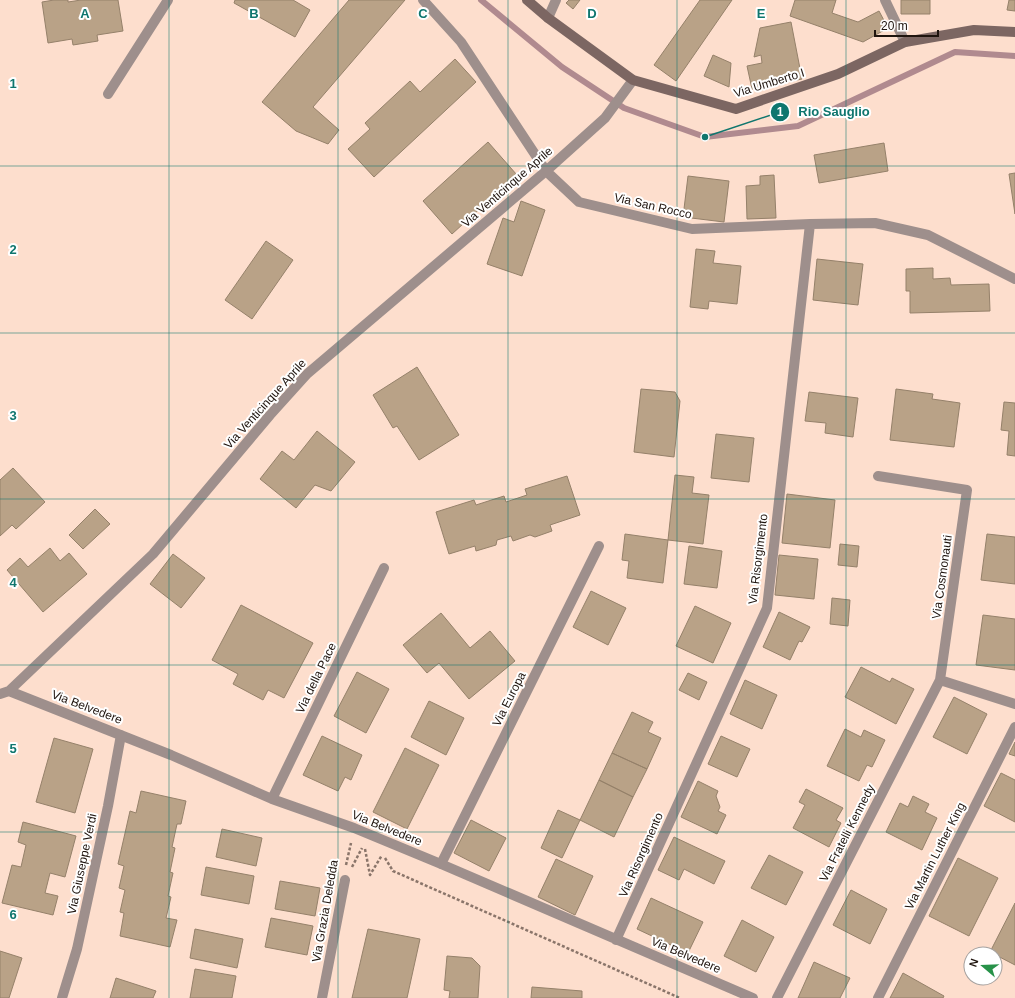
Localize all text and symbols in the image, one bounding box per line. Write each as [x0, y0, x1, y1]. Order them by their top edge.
text: A [80, 6, 90, 21]
text: B [249, 6, 259, 21]
text: C [418, 6, 428, 21]
text: D [587, 6, 597, 21]
text: E [757, 6, 766, 21]
scale bar [875, 12, 938, 38]
text: 20 m [881, 19, 908, 33]
street label: Via Umberto I [732, 66, 806, 100]
text: 1 [9, 76, 17, 91]
callout: Rio Sauglio [770, 99, 878, 124]
text: Rio Sauglio [798, 104, 870, 119]
text: 1 [777, 105, 784, 119]
street label: Via Venticinque Aprile [459, 144, 556, 230]
street label: Via San Rocco [613, 190, 693, 222]
text: 2 [9, 242, 17, 257]
street label: Via Venticinque Aprile [221, 356, 309, 452]
text: 3 [9, 408, 17, 423]
street label: Via Risorgimento [745, 513, 771, 605]
street label: Via Cosmonauti [929, 534, 955, 620]
text: 4 [9, 575, 17, 590]
street label: Via della Pace [293, 640, 339, 715]
street label: Via Europa [489, 669, 529, 729]
street label: Via Belvedere [50, 687, 125, 727]
text: 5 [9, 741, 17, 756]
street label: Via Fratelli Kennedy [816, 782, 878, 884]
street label: Via Martin Luther King [902, 800, 968, 912]
street label: Via Belvedere [350, 808, 424, 849]
street label: Via Risorgimento [616, 810, 666, 899]
street label: Via Giuseppe Verdi [64, 812, 100, 916]
street label: Via Grazia Deledda [309, 858, 341, 963]
text: 6 [9, 907, 17, 922]
street label: Via Belvedere [649, 934, 723, 976]
north arrow [963, 946, 1003, 986]
text: N [967, 957, 981, 968]

